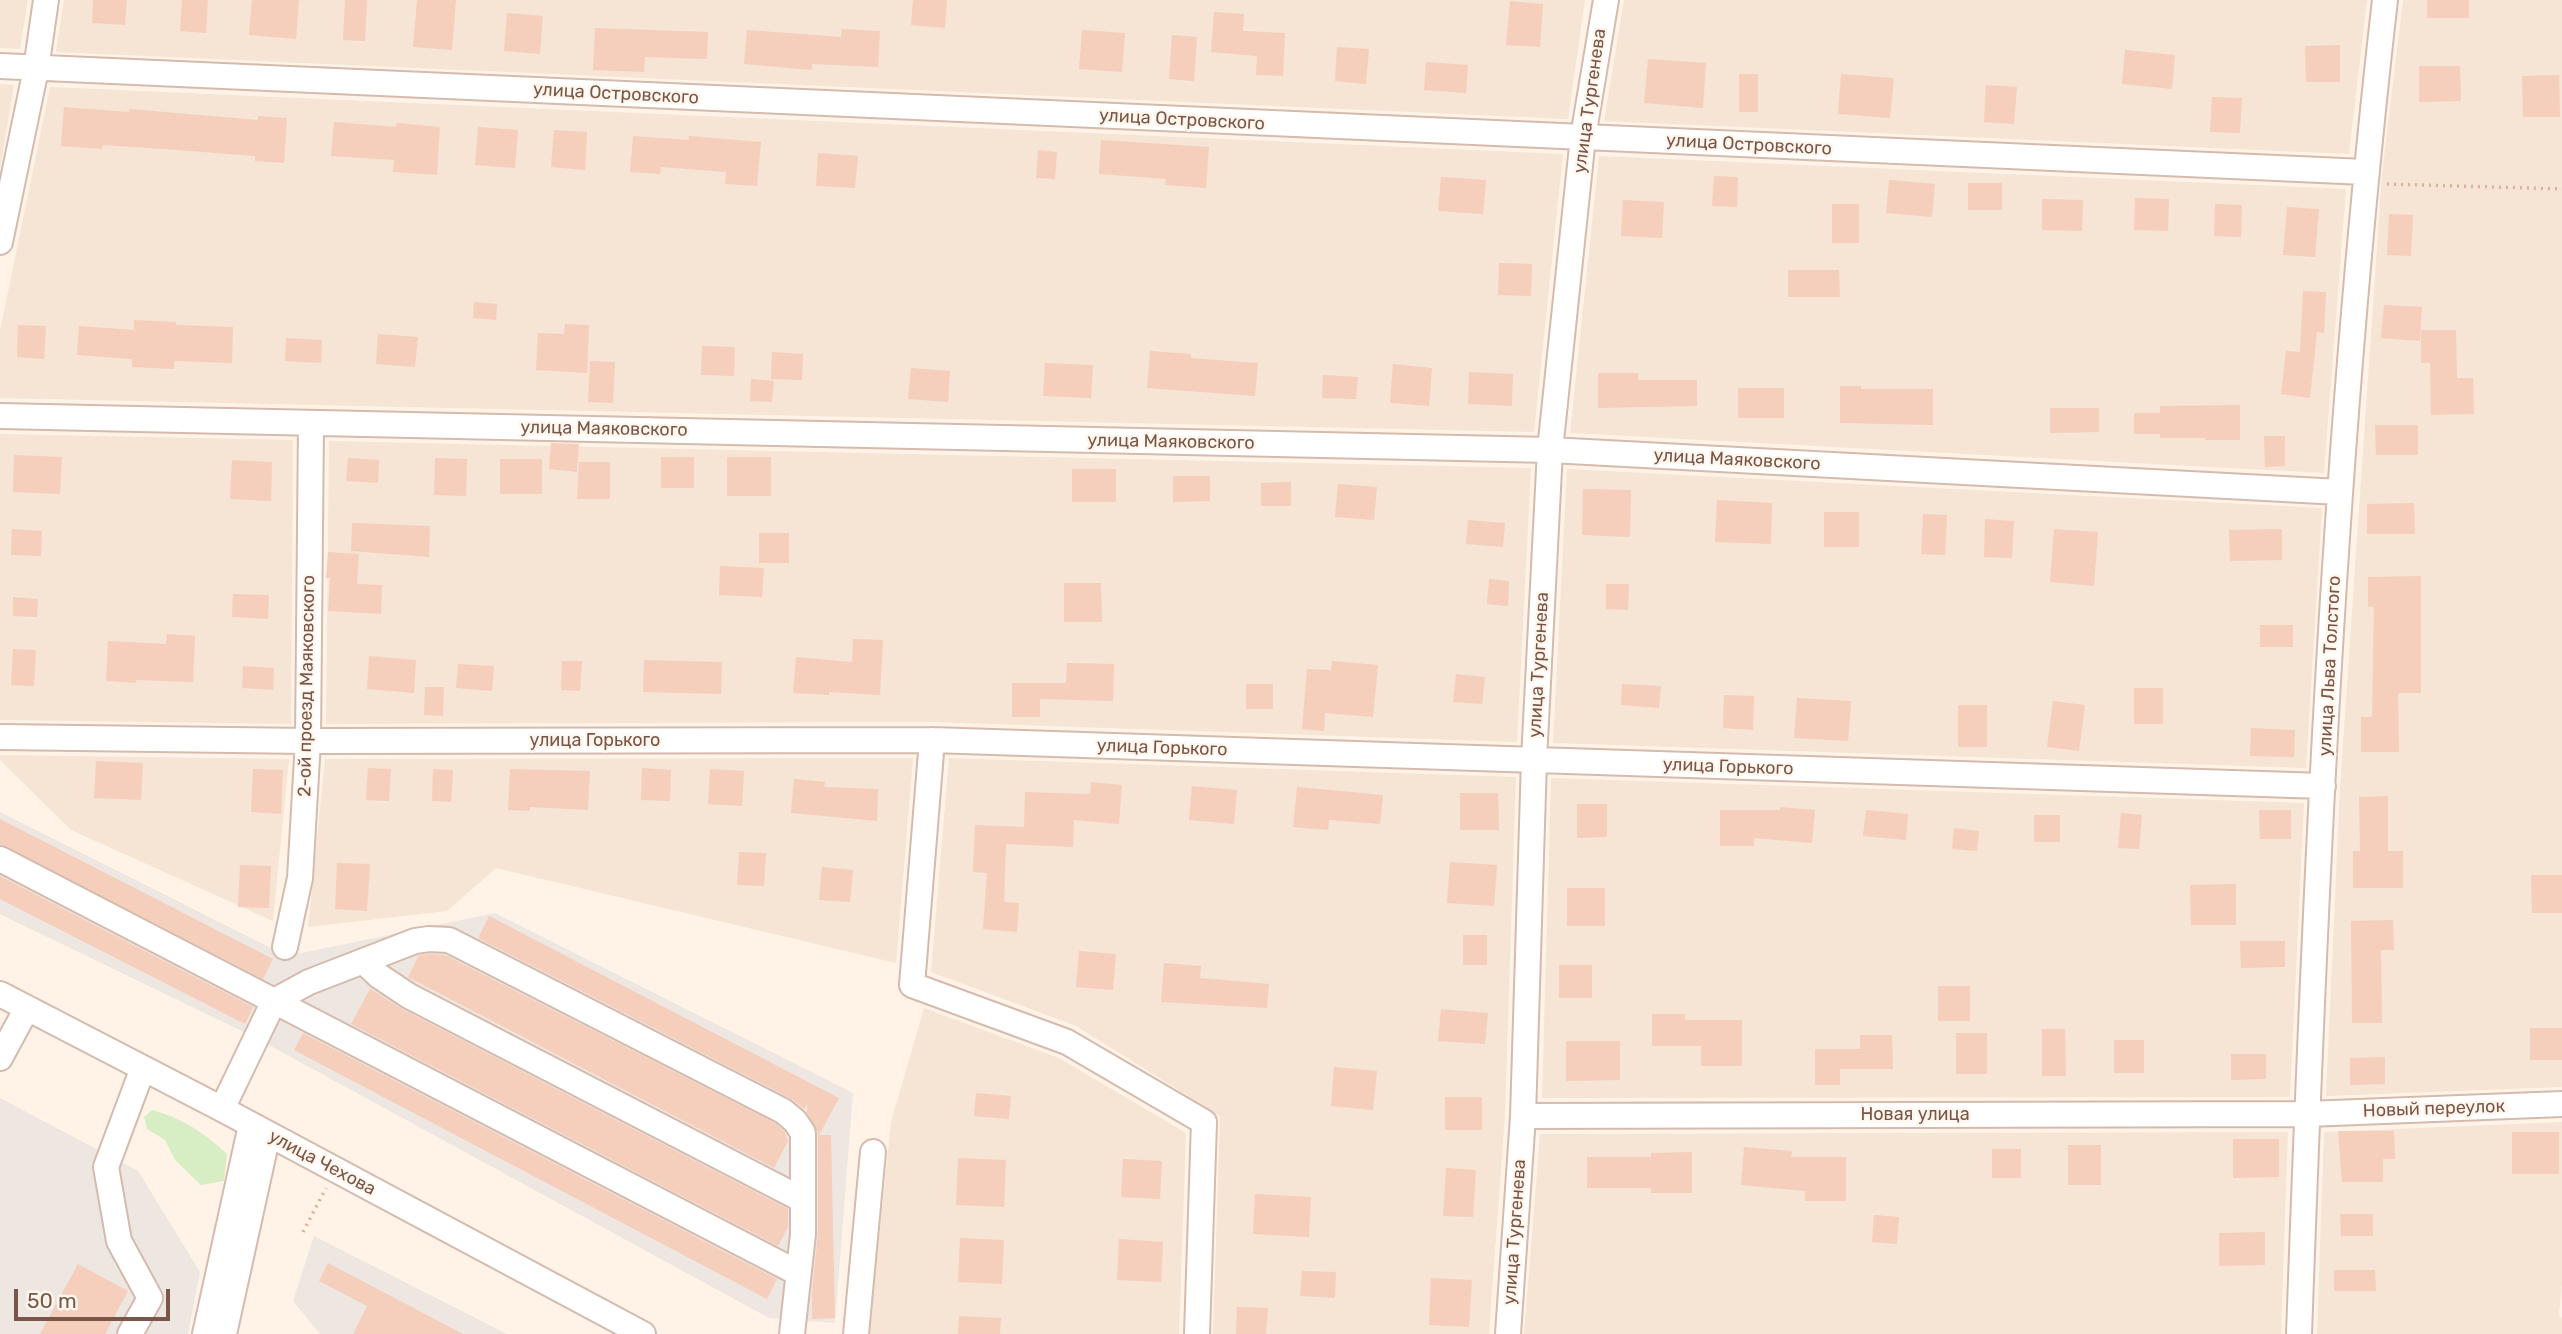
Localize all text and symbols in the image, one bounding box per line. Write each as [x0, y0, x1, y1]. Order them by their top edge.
street label: улица Тургенева [1569, 27, 1611, 175]
street label: улица Островского [533, 79, 699, 109]
street label: улица Островского [1099, 105, 1265, 135]
street label: улица Островского [1666, 130, 1832, 160]
street label: улица Маяковского [520, 417, 688, 441]
street label: улица Маяковского [1087, 430, 1255, 454]
street label: улица Маяковского [1653, 445, 1821, 475]
street label: 2-ой проезд Маяковского [294, 575, 320, 797]
street label: улица Льва Толстого [2314, 575, 2346, 757]
street label: улица Тургенева [1524, 592, 1554, 738]
street label: улица Горького [530, 730, 660, 752]
street label: улица Горького [1096, 735, 1228, 761]
street label: улица Горького [1662, 754, 1794, 780]
street label: Новый переулок [2363, 1096, 2505, 1122]
street label: Новая улица [1860, 1104, 1970, 1126]
street label: улица Чехова [265, 1126, 379, 1200]
street label: улица Тургенева [1499, 1158, 1531, 1306]
scale bar [18, 1274, 173, 1318]
text: 50 m [27, 1288, 77, 1313]

